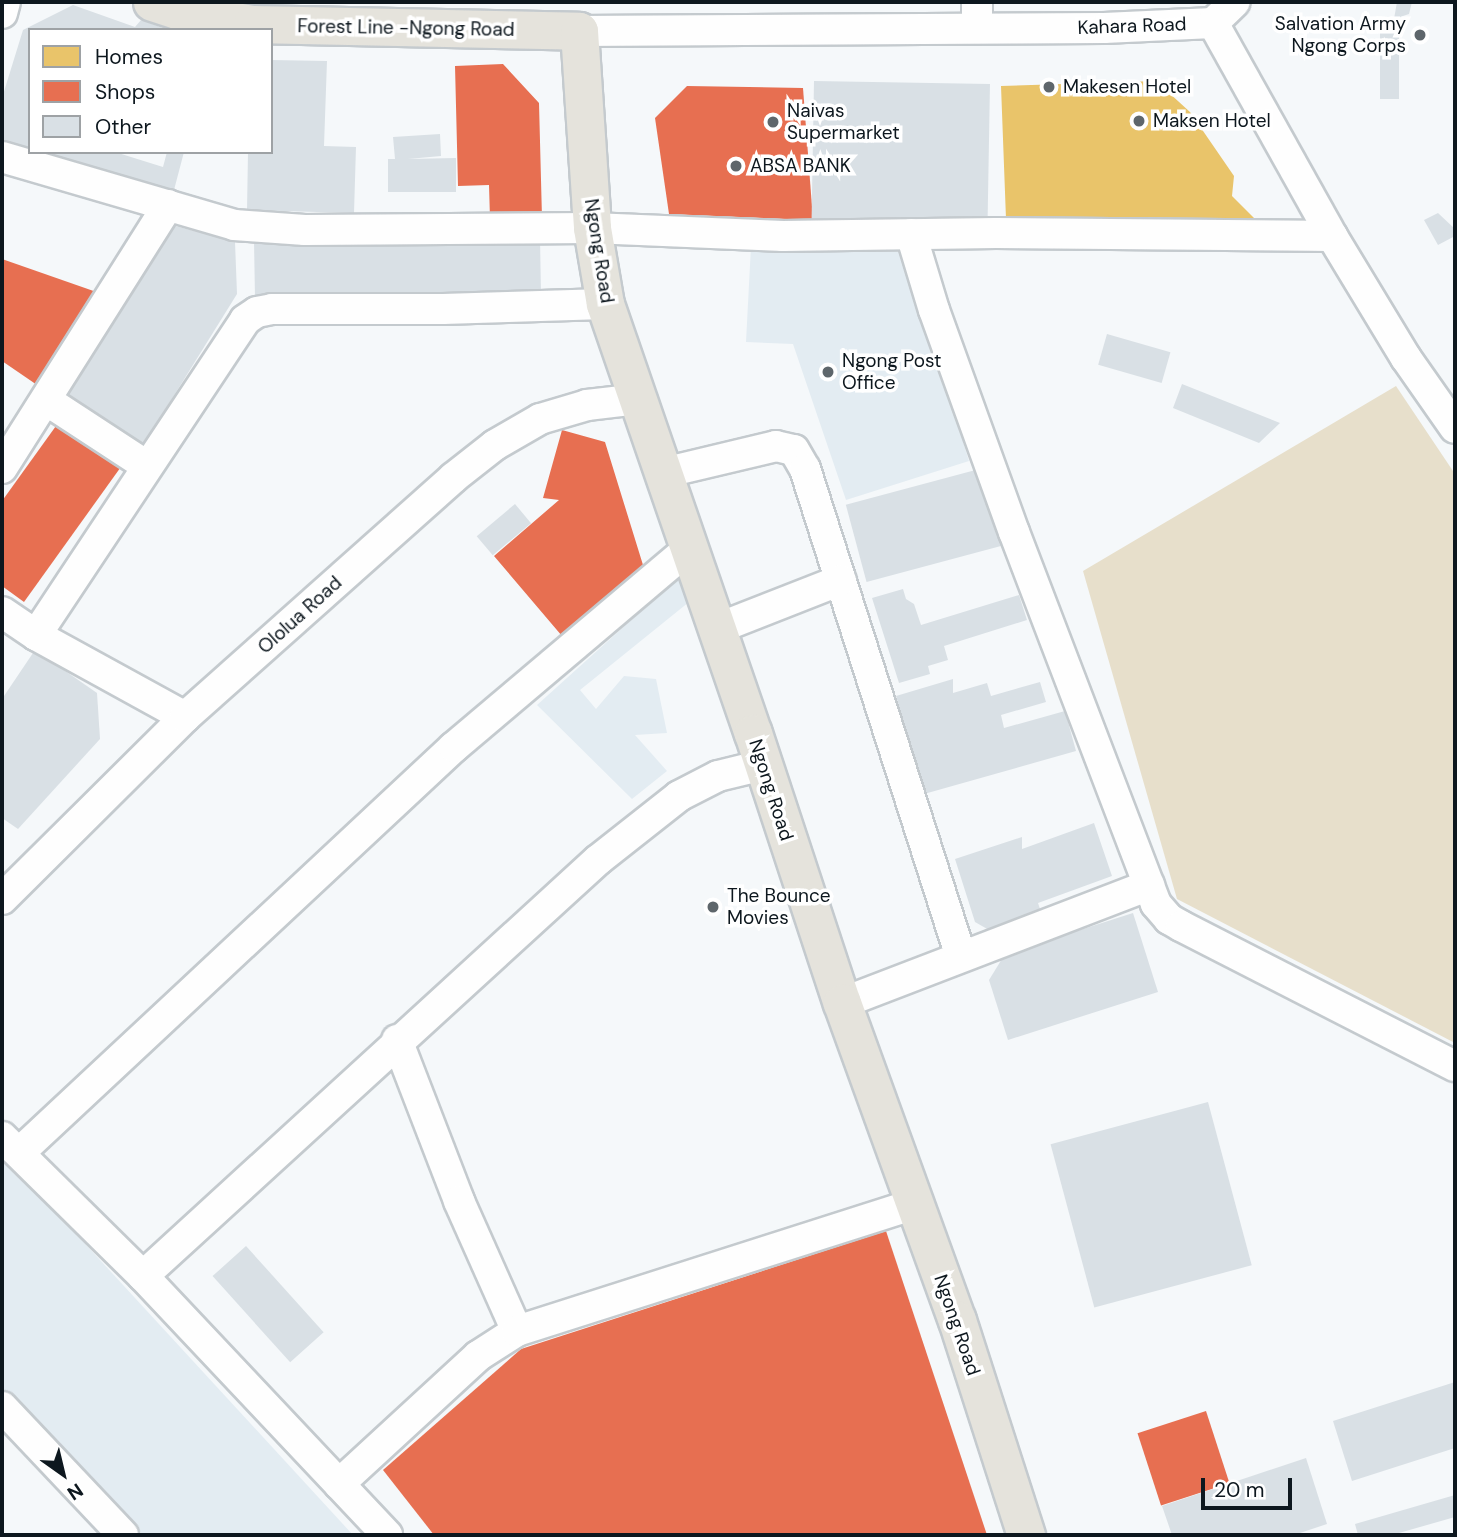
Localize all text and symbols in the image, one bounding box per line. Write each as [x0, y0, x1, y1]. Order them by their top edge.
street label: Kahara Road [1077, 13, 1187, 39]
place label: Salvation Army Ngong Corps [1275, 13, 1406, 57]
street label: Forest Line -Ngong Road [297, 15, 515, 41]
marker: Salvation Army Ngong Corps [1412, 27, 1428, 43]
legend [28, 28, 273, 154]
text: Homes [95, 43, 163, 71]
place label: Makesen Hotel [1063, 76, 1191, 98]
text: Shops [95, 78, 155, 106]
marker: Makesen Hotel [1041, 79, 1057, 95]
place label: Naivas Supermarket [787, 100, 900, 144]
place label: Maksen Hotel [1153, 110, 1271, 132]
text: Other [95, 113, 151, 141]
marker: Maksen Hotel [1131, 113, 1147, 129]
marker: Naivas Supermarket [765, 114, 781, 130]
place label: ABSA BANK [750, 155, 851, 177]
marker: ABSA BANK [728, 158, 744, 174]
street label: Ngong Road [579, 197, 619, 305]
place label: Ngong Post Office [842, 350, 941, 394]
marker: Ngong Post Office [820, 364, 836, 380]
street label: Ololua Road [253, 571, 347, 659]
street label: Ngong Road [744, 736, 798, 844]
place label: The Bounce Movies [727, 885, 831, 929]
marker: The Bounce Movies [705, 899, 721, 915]
street label: Ngong Road [929, 1271, 985, 1379]
north arrow [28, 1439, 98, 1509]
scale bar [1205, 1464, 1296, 1508]
text: 20 m [1214, 1476, 1265, 1504]
text: N [62, 1478, 88, 1506]

